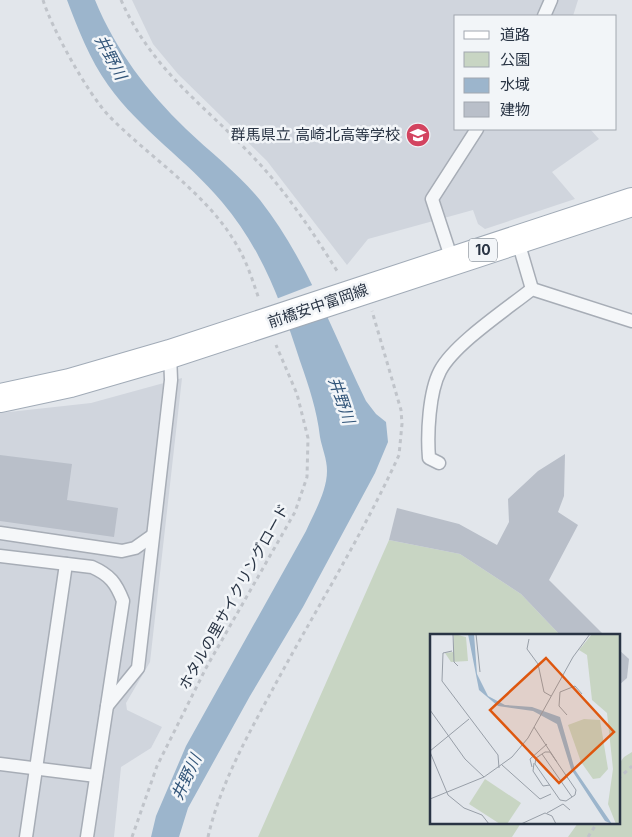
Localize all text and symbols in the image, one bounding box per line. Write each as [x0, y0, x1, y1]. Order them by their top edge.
legend [454, 15, 617, 130]
text: 道路 [500, 25, 530, 44]
water label: 井野川 [91, 31, 132, 85]
text: 公園 [500, 50, 530, 69]
text: 水域 [500, 75, 530, 94]
text: 建物 [500, 100, 530, 119]
school or university icon: 群馬県立 高崎北高等学校 [405, 122, 431, 148]
place label: 群馬県立 高崎北高等学校 [231, 125, 400, 144]
road number: 10 [469, 238, 497, 262]
street label: 前橋安中富岡線 [265, 279, 371, 332]
water label: 井野川 [325, 374, 360, 428]
street label: ホタルの里サイクリングロード [174, 500, 293, 693]
inset map [430, 634, 620, 824]
water label: 井野川 [167, 749, 206, 803]

